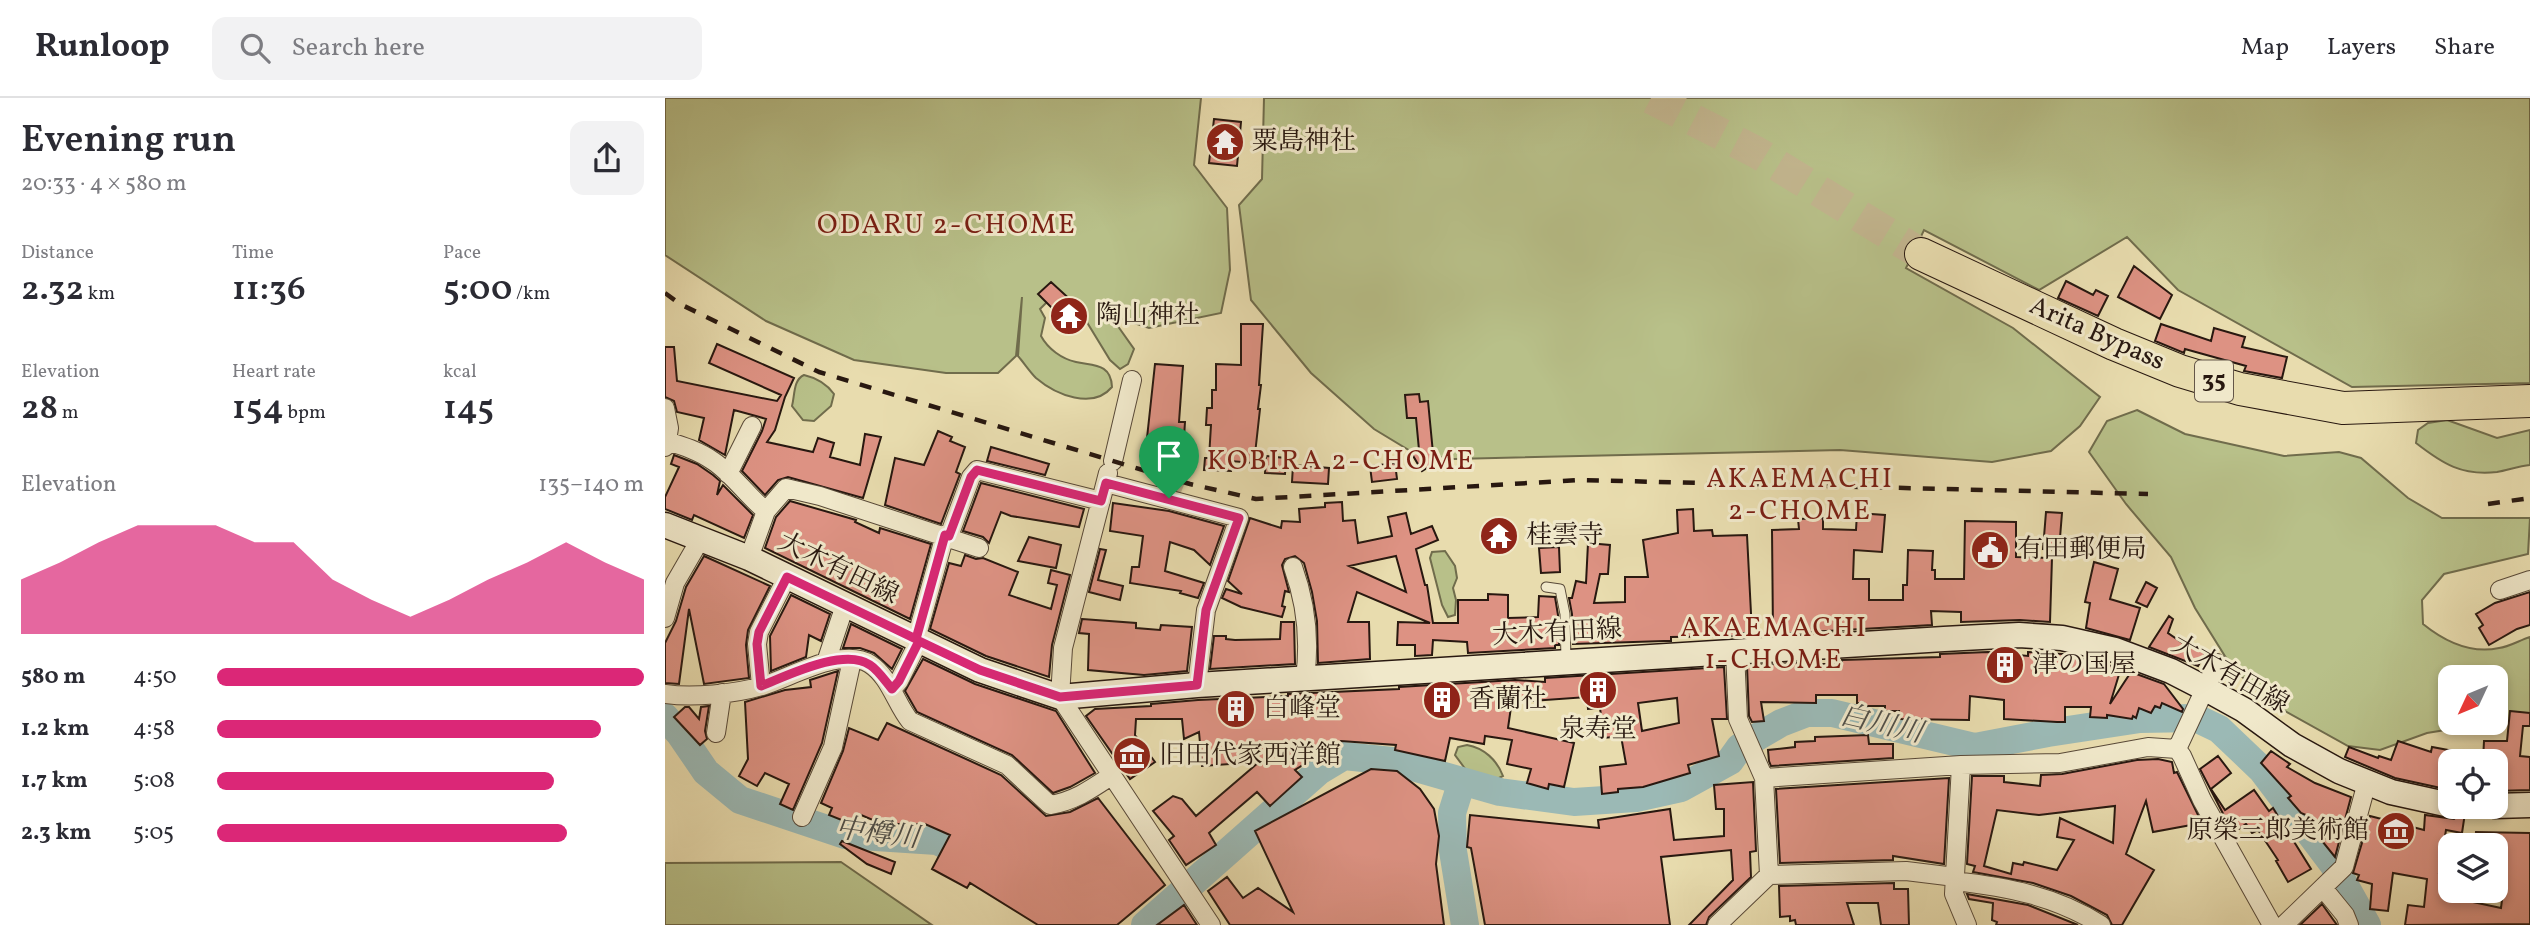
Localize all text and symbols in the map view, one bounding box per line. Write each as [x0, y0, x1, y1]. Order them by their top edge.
search box [212, 17, 702, 80]
text: Runloop [35, 25, 170, 71]
icon: search [236, 29, 274, 67]
text: Search here [292, 30, 425, 66]
text: Map [2241, 31, 2289, 65]
text: Layers [2327, 31, 2396, 65]
text: Share [2434, 31, 2495, 65]
text: Evening run [21, 115, 236, 168]
button: share [570, 121, 644, 195]
temple icon: 粟島神社 [1204, 121, 1246, 163]
place label: 粟島神社 [1252, 124, 1356, 160]
text: 20:33 · 4 × 580 m [21, 168, 187, 200]
district label: ODARU 2-CHOME [817, 206, 1077, 245]
text: Distance [21, 240, 94, 266]
text: Time [232, 240, 274, 266]
text: Pace [443, 240, 481, 266]
text: 2.32 [21, 266, 84, 314]
text: 11:36 [232, 266, 306, 314]
text: 5:00 [443, 266, 512, 314]
text: km [84, 281, 115, 307]
text: /km [512, 281, 550, 307]
street label: Arita Bypass [2024, 288, 2170, 380]
temple icon: 陶山神社 [1048, 295, 1090, 337]
place label: 陶山神社 [1096, 298, 1200, 334]
text: Elevation [21, 359, 100, 385]
text: Heart rate [232, 359, 316, 385]
text: kcal [443, 359, 477, 385]
road number: 35 [2195, 360, 2233, 402]
text: 28 [21, 385, 58, 433]
text: 154 [232, 385, 284, 433]
text: 145 [443, 385, 494, 433]
text: m [58, 400, 79, 426]
text: bpm [284, 400, 326, 426]
pin [1139, 426, 1199, 498]
icon: arrive [1150, 437, 1188, 475]
district label: KOBIRA 2-CHOME [1207, 442, 1475, 481]
district label: AKAEMACHI 2-CHOME [1706, 460, 1894, 531]
text: Elevation [21, 469, 117, 501]
text: 135–140 m [538, 469, 644, 501]
temple icon: 桂雲寺 [1478, 515, 1520, 557]
place label: 桂雲寺 [1526, 518, 1604, 554]
street label: 大木有田線 [772, 524, 904, 614]
public building icon: 有田郵便局 [1969, 529, 2011, 571]
place label: 有田郵便局 [2017, 532, 2147, 568]
district label: AKAEMACHI 1-CHOME [1680, 609, 1868, 680]
street label: 大木有田線 [1491, 612, 1623, 654]
street label: 大木有田線 [2165, 627, 2295, 723]
building icon: 津の国屋 [1984, 644, 2026, 686]
place label: 津の国屋 [2032, 647, 2136, 683]
text: 580 m [21, 661, 86, 693]
text: 4:50 [133, 661, 177, 693]
north arrow [2438, 665, 2508, 735]
map controls [2438, 665, 2508, 903]
building icon: 泉寿堂 [1577, 669, 1619, 711]
building icon: 香蘭社 [1421, 679, 1463, 721]
place label: 香蘭社 [1469, 682, 1547, 718]
building icon: 白峰堂 [1215, 688, 1257, 730]
place label: 白峰堂 [1263, 691, 1341, 727]
water label: 白川川 [1836, 697, 1929, 754]
place label: 泉寿堂 [1559, 712, 1637, 748]
text: 1.2 km [21, 713, 90, 745]
text: 4:58 [133, 713, 175, 745]
museum icon: 旧田代家西洋館 [1111, 735, 1153, 777]
place label: 旧田代家西洋館 [1159, 738, 1341, 774]
button: locate [2438, 749, 2508, 819]
text: 1.7 km [21, 765, 88, 797]
text: 5:08 [133, 765, 175, 797]
water label: 中樽川 [833, 810, 924, 859]
museum icon: 原榮三郎美術館 [2375, 810, 2417, 852]
place label: 原榮三郎美術館 [2187, 813, 2369, 849]
text: 2.3 km [21, 817, 92, 849]
text: 5:05 [133, 817, 174, 849]
button: layers [2438, 833, 2508, 903]

